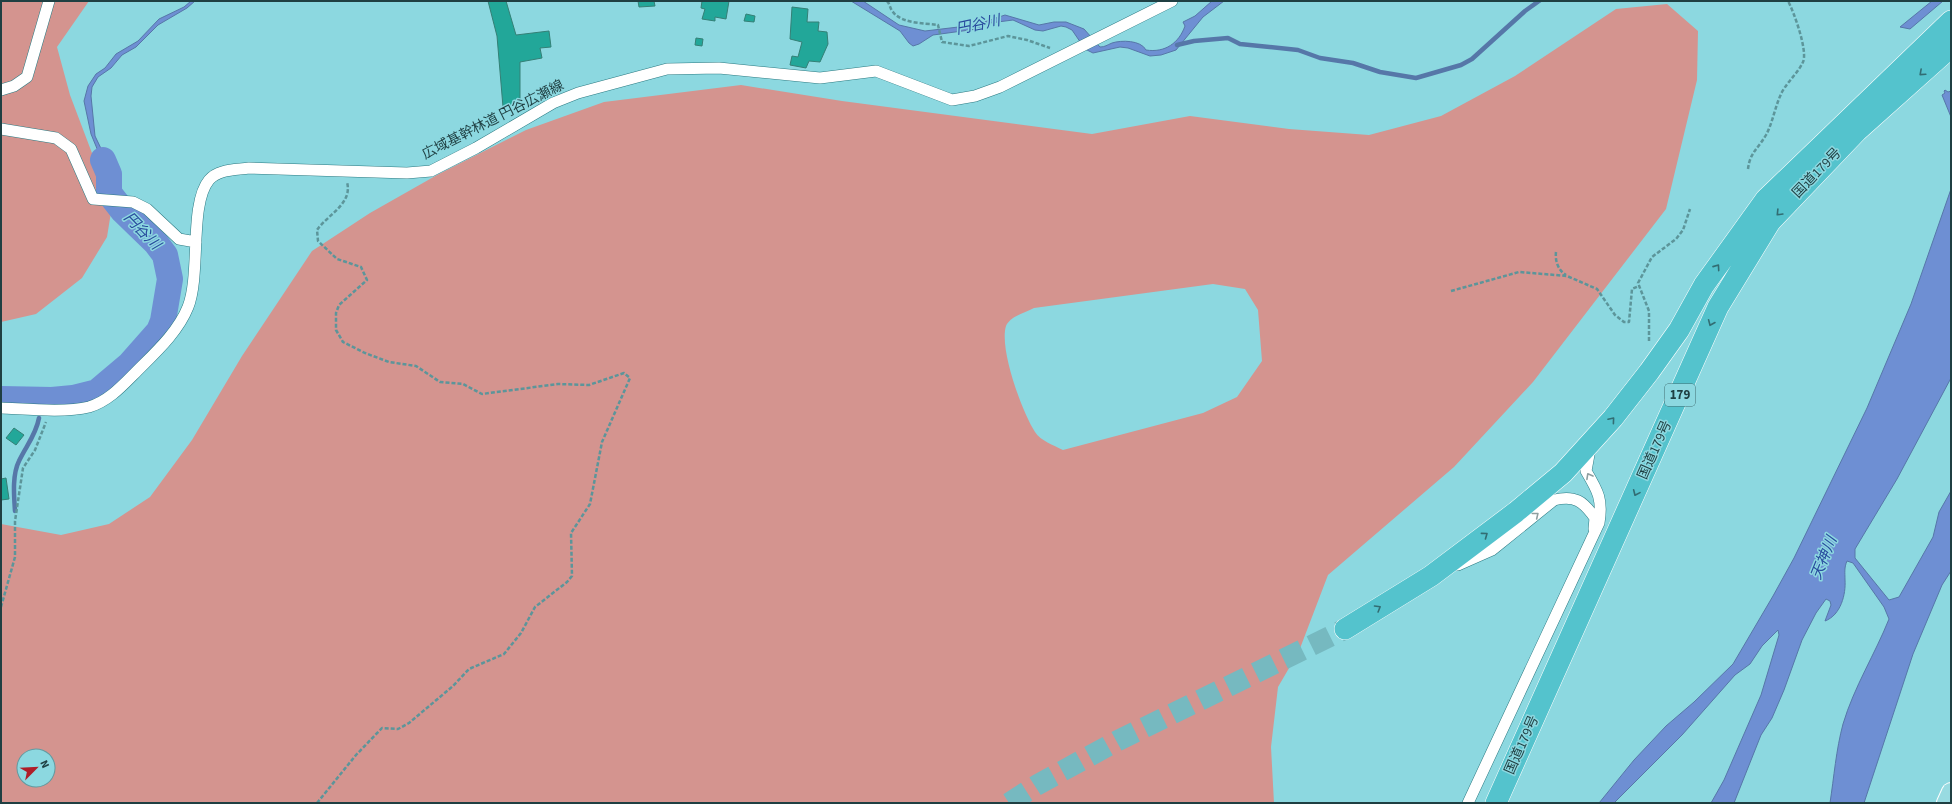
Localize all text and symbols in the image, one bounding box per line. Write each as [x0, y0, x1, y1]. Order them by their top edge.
water label: 円谷川 [954, 10, 1004, 40]
one-way arrow [1919, 69, 1927, 76]
street label: 広域基幹林道 円谷広瀬線 [419, 75, 567, 165]
street label: 国道179号 [1788, 143, 1846, 203]
water label: 円谷川 [119, 208, 167, 256]
one-way arrow [1776, 208, 1784, 216]
one-way arrow [1712, 264, 1720, 271]
one-way arrow [1708, 320, 1716, 327]
road number: 179 [1665, 384, 1695, 406]
one-way arrow [1607, 417, 1614, 424]
street label: 国道179号 [1633, 417, 1677, 483]
one-way arrow [1587, 473, 1594, 480]
one-way arrow [1633, 489, 1641, 497]
one-way arrow [1531, 512, 1538, 519]
water label: 天神川 [1806, 531, 1843, 583]
one-way arrow [1480, 533, 1487, 540]
one-way arrow [1374, 606, 1381, 613]
street label: 国道179号 [1500, 712, 1544, 778]
north arrow [16, 748, 56, 788]
text: N [36, 758, 53, 771]

